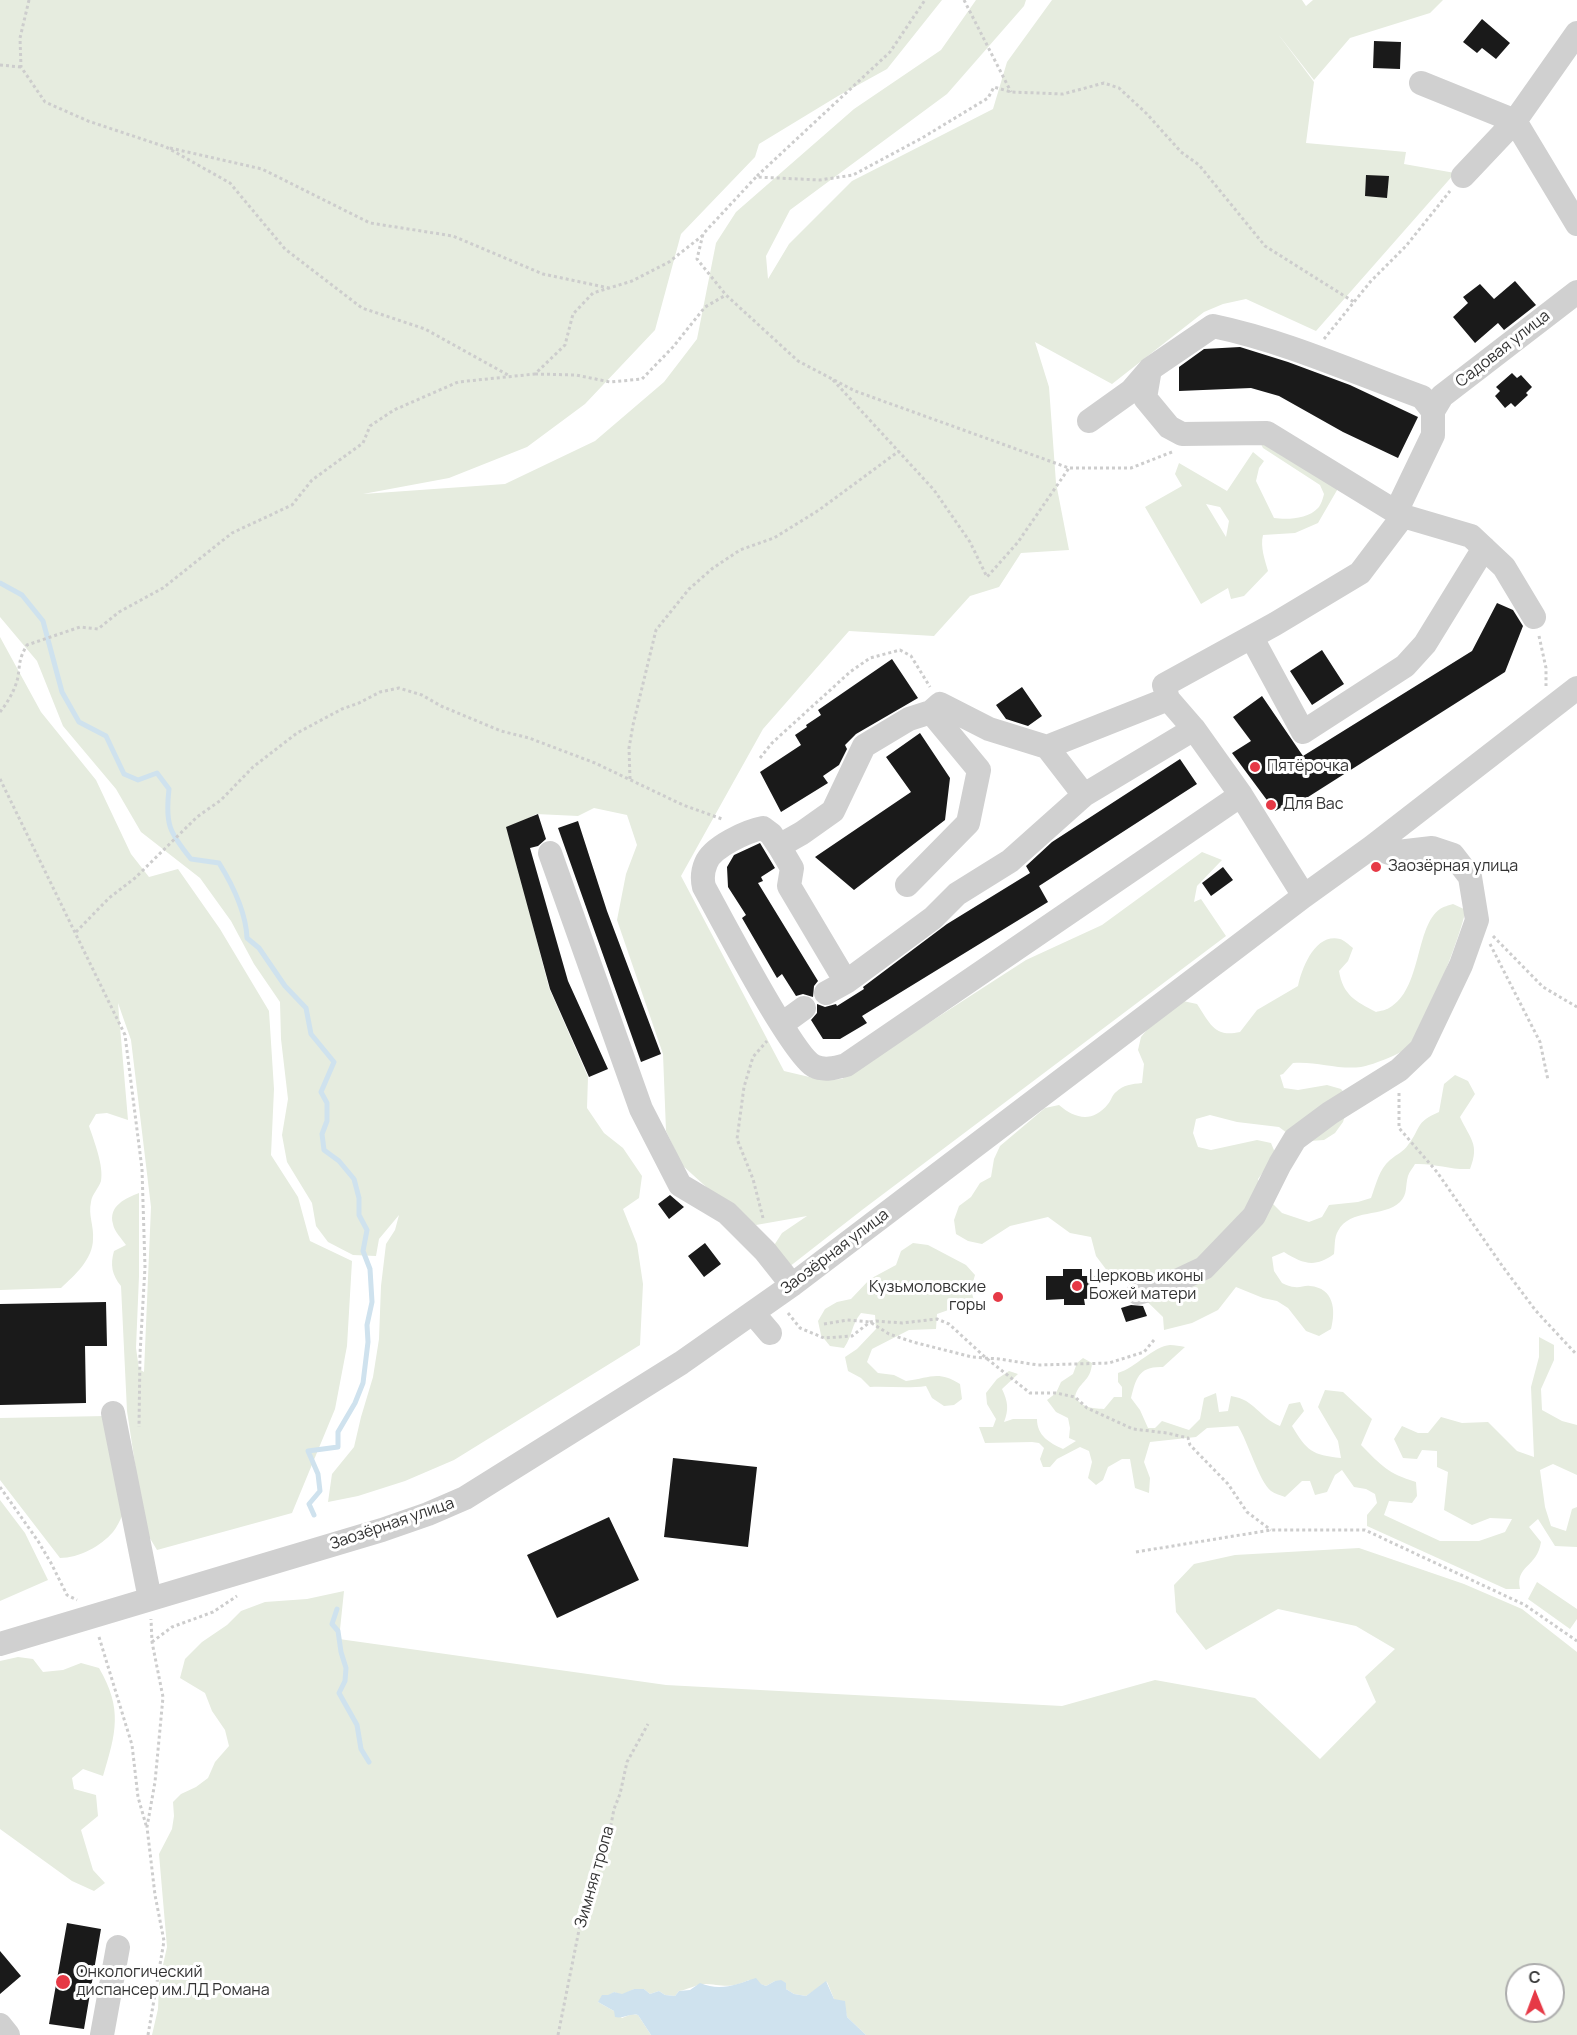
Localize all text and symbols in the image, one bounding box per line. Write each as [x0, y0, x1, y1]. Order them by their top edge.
street label: Садовая улица [1452, 306, 1554, 392]
place label: Пятёрочка [1267, 757, 1349, 777]
marker: Пятёрочка [1248, 760, 1262, 774]
place label: Для Вас [1283, 795, 1344, 815]
marker: Для Вас [1264, 798, 1278, 812]
place label: Заозёрная улица [1388, 857, 1518, 877]
marker: Заозёрная улица [1369, 860, 1383, 874]
street label: Заозёрная улица [777, 1205, 893, 1299]
place label: Церковь иконы Божей матери [1089, 1267, 1203, 1305]
place label: Кузьмоловские горы [869, 1278, 986, 1316]
marker: Церковь иконы Божей матери [1070, 1279, 1084, 1293]
marker: Кузьмоловские горы [991, 1290, 1005, 1304]
street label: Заозёрная улица [327, 1494, 457, 1554]
street label: Зимняя тропа [571, 1824, 619, 1930]
place label: Онкологический диспансер им.ЛД Романа [76, 1963, 270, 2001]
north arrow [1505, 1963, 1565, 2023]
text: С [1529, 1966, 1541, 1988]
marker: Онкологический диспансер им.ЛД Романа [54, 1973, 72, 1991]

